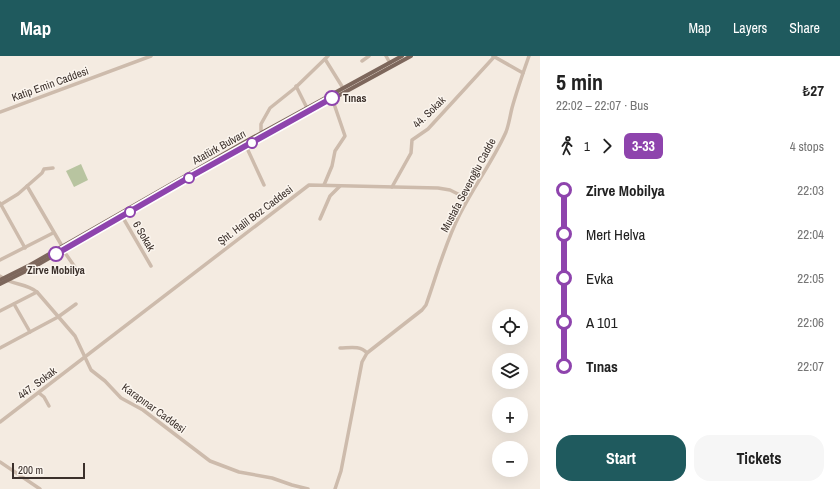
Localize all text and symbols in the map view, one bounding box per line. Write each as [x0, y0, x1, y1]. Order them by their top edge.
text: Map [20, 15, 51, 41]
text: Map [689, 19, 711, 37]
text: Layers [733, 19, 767, 37]
text: Share [789, 19, 820, 37]
street label: Katip Emin Caddesi [10, 64, 90, 104]
text: 5 min [556, 67, 603, 97]
text: ₺27 [803, 80, 824, 101]
marker: Tınas [324, 90, 340, 106]
place label: Tınas [343, 91, 366, 105]
street label: 44. Sokak [410, 93, 449, 131]
text: 22:02 – 22:07 · Bus [556, 97, 648, 114]
street label: Atatürk Bulvarı [189, 127, 248, 168]
icon: walk [556, 135, 578, 157]
icon: forward [596, 135, 618, 157]
street label: Mustafa Severoğlu Cadde [437, 136, 499, 234]
unlabelled marker [246, 137, 258, 149]
text: 3-33 [632, 137, 655, 155]
text: 1 [584, 138, 590, 155]
text: 4 stops [790, 138, 824, 155]
unlabelled marker [183, 172, 195, 184]
text: Zirve Mobilya [586, 180, 665, 201]
street label: Şht. Halil Boz Caddesi [215, 182, 295, 248]
text: 22:03 [797, 182, 824, 199]
unlabelled marker [124, 206, 136, 218]
street label: 6 Sokak [130, 218, 158, 254]
text: Mert Helva [586, 224, 645, 245]
text: 22:04 [797, 226, 824, 243]
marker: Zirve Mobilya [48, 246, 64, 262]
place label: Zirve Mobilya [27, 263, 85, 277]
text: Evka [586, 268, 613, 289]
text: 22:05 [797, 270, 824, 287]
map controls [492, 309, 528, 477]
button: locate [492, 309, 528, 345]
text: A 101 [586, 312, 617, 333]
text: 22:06 [797, 314, 824, 331]
button: layers [492, 353, 528, 389]
text: Tınas [586, 356, 618, 377]
text: 22:07 [797, 358, 824, 375]
street label: 447. Sokak [15, 364, 60, 402]
street label: Karapınar Caddesi [119, 380, 189, 436]
button: + [492, 397, 528, 433]
button: Start [556, 435, 686, 481]
button: Tickets [694, 435, 824, 481]
button: − [492, 441, 528, 477]
scale bar [12, 461, 85, 480]
text: 200 m [18, 463, 43, 477]

